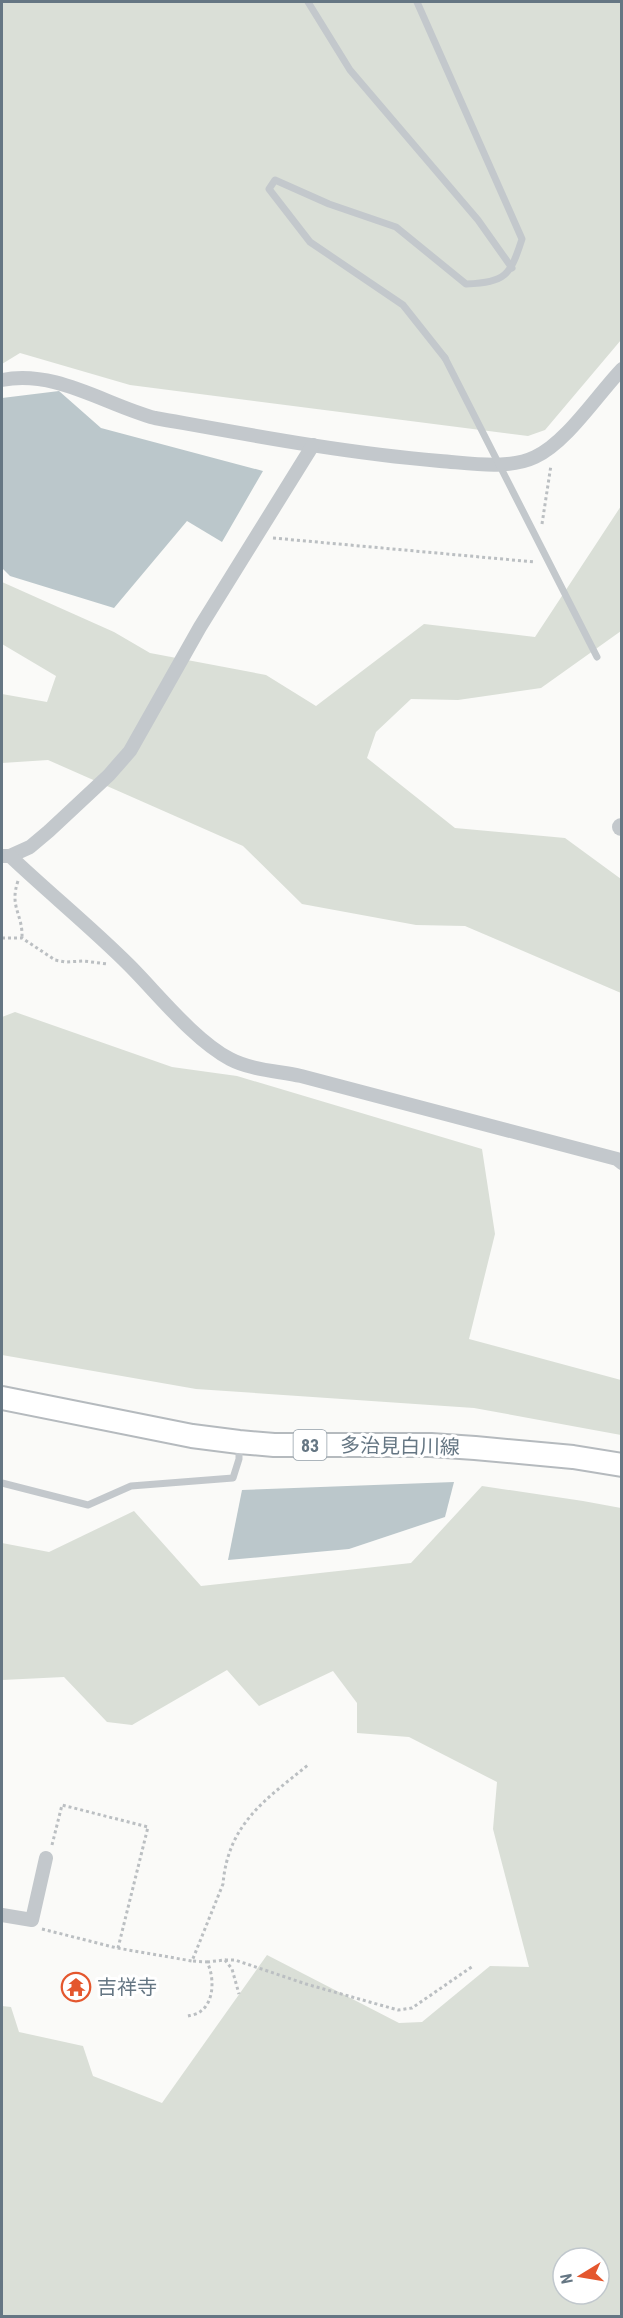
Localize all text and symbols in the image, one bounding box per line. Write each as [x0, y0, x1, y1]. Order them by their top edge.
road number: 83 [294, 1430, 326, 1460]
street label: 多治見白川線 [340, 1433, 460, 1459]
temple icon: 吉祥寺 [60, 1971, 92, 2003]
place label: 吉祥寺 [97, 1975, 157, 1999]
north arrow [551, 2246, 611, 2306]
text: N [557, 2272, 577, 2285]

